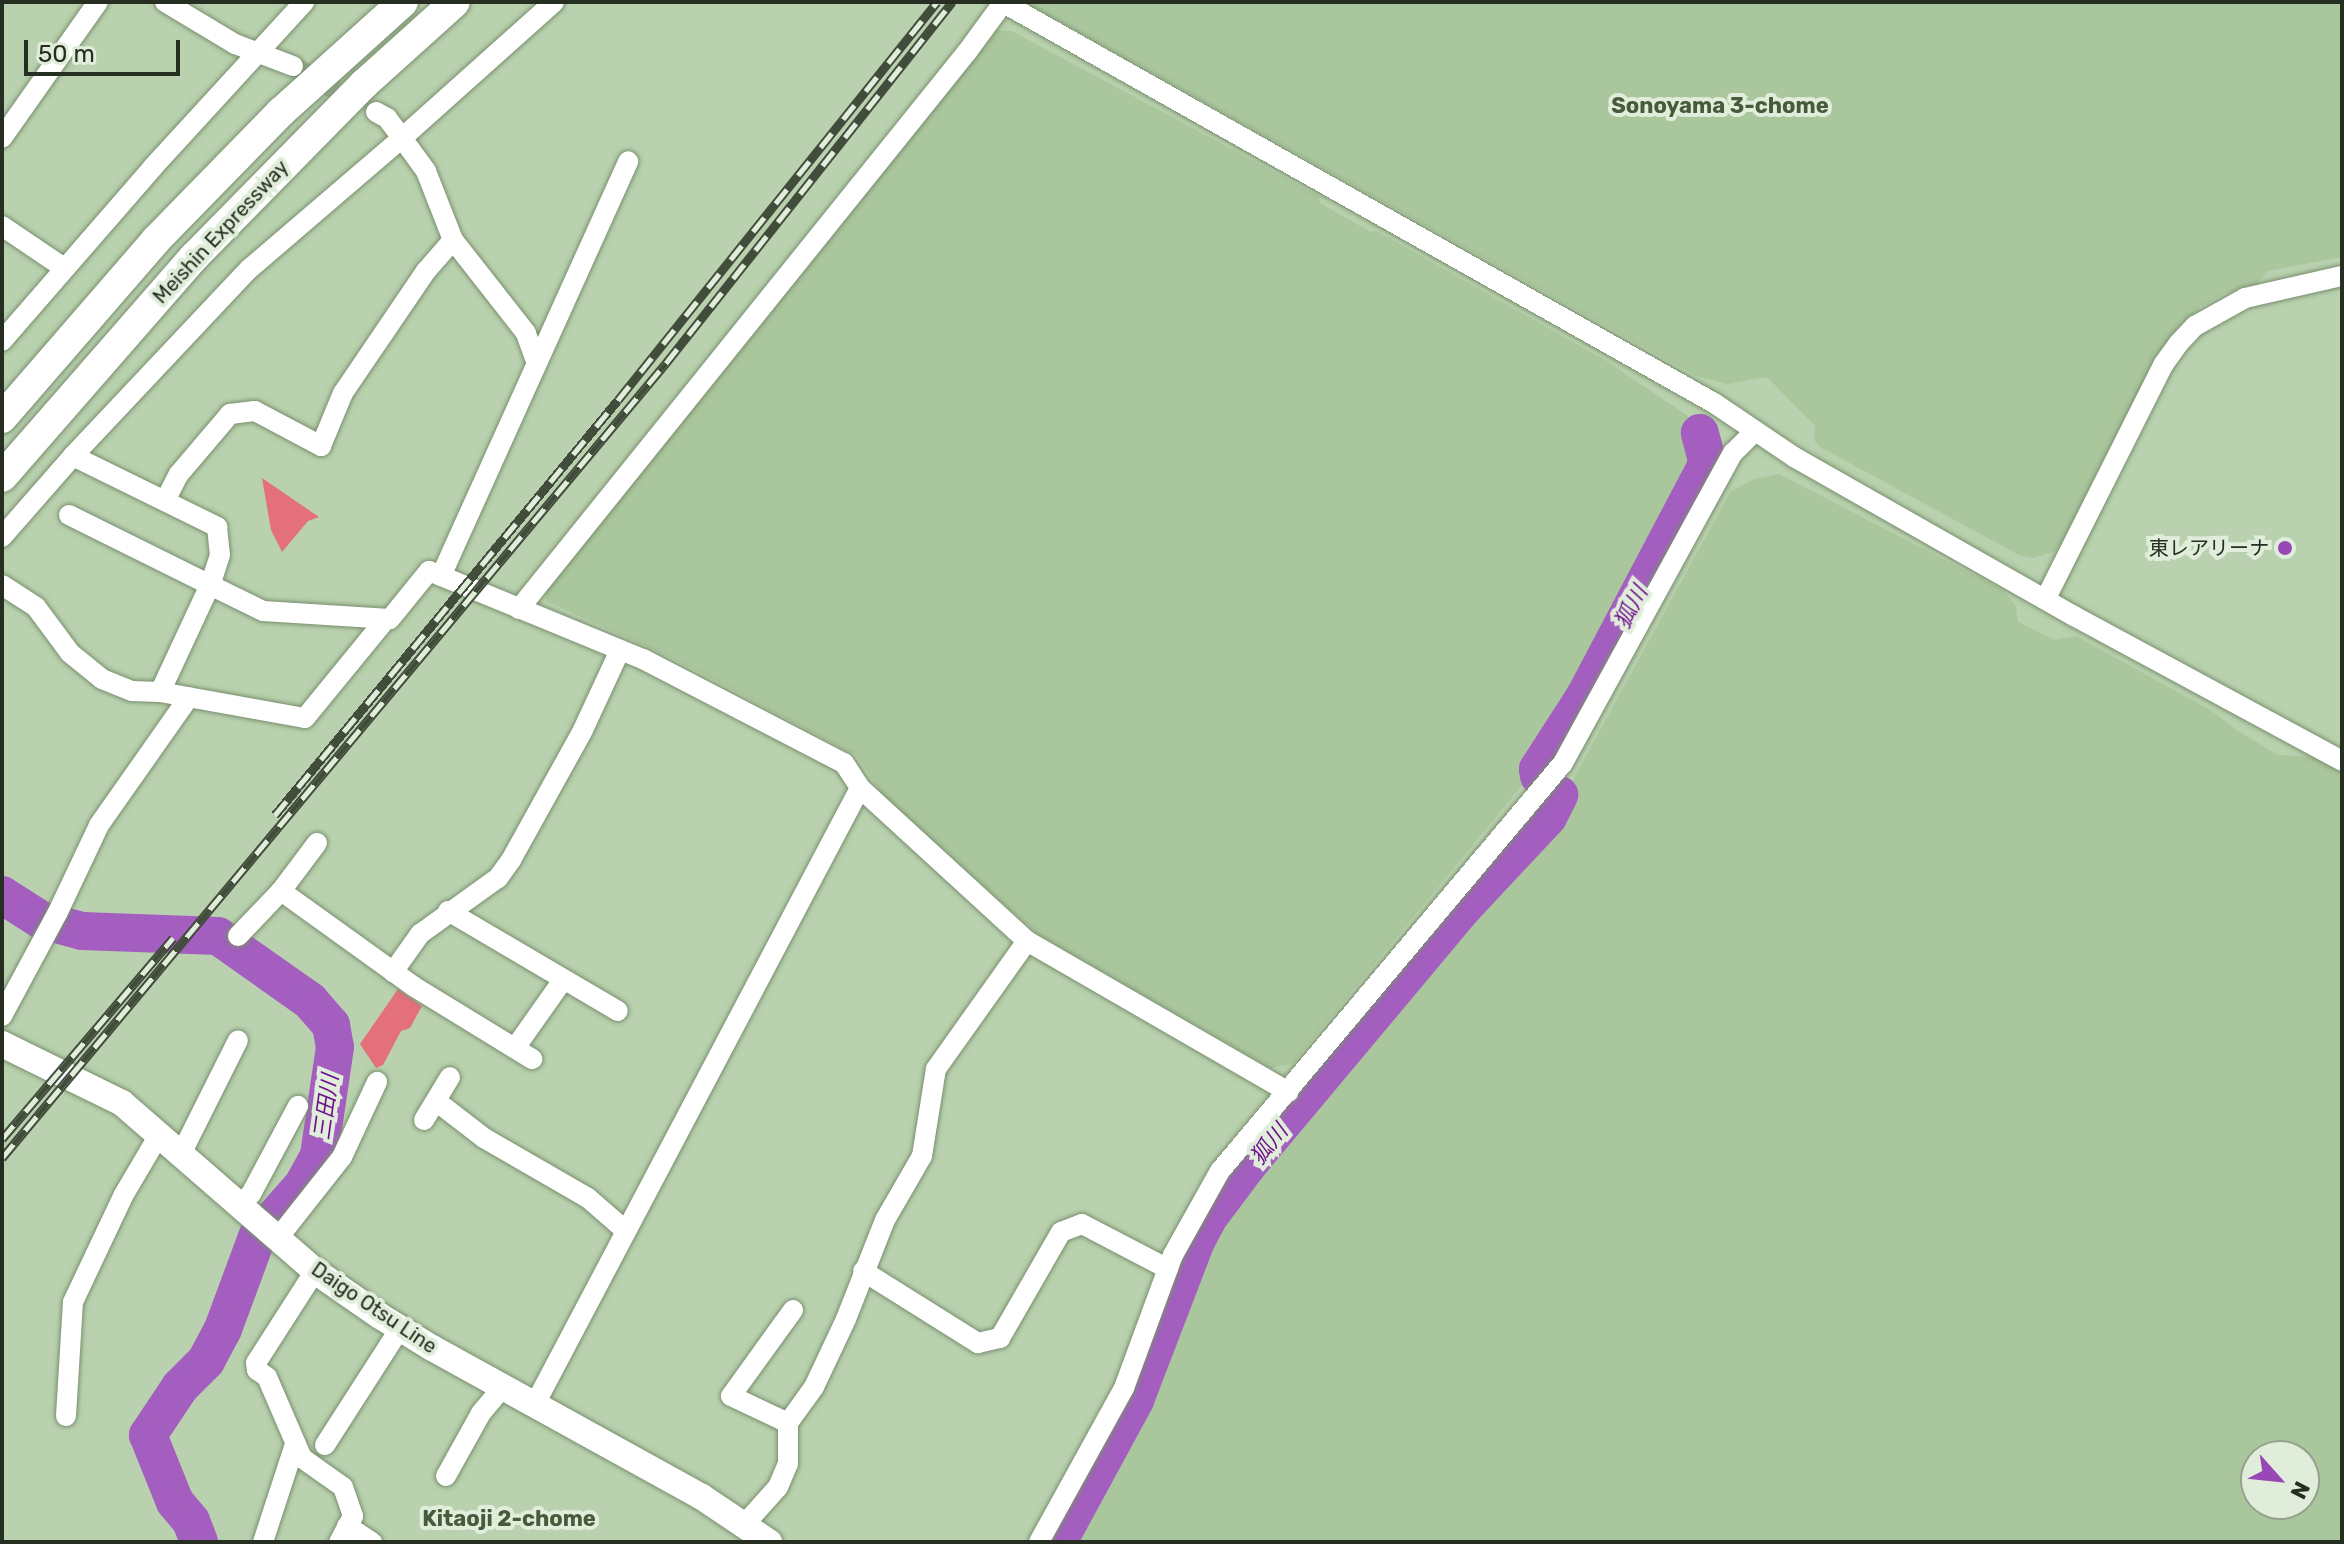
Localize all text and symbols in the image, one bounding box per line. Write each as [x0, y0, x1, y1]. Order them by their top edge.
scale bar [28, 24, 184, 74]
text: 50 m [38, 40, 95, 68]
district label: Sonoyama 3-chome [1611, 93, 1829, 119]
street label: Meishin Expressway [148, 155, 294, 309]
place label: 東レアリーナ [2149, 536, 2269, 560]
marker: 東レアリーナ [2276, 539, 2294, 557]
water label: 狐川 [1609, 581, 1653, 633]
water label: 三田川 [308, 1072, 344, 1142]
water label: 狐川 [1245, 1119, 1293, 1169]
street label: Daigo Otsu Line [307, 1257, 441, 1359]
north arrow [2240, 1440, 2320, 1520]
text: N [2284, 1477, 2316, 1503]
district label: Kitaoji 2-chome [422, 1506, 596, 1532]

